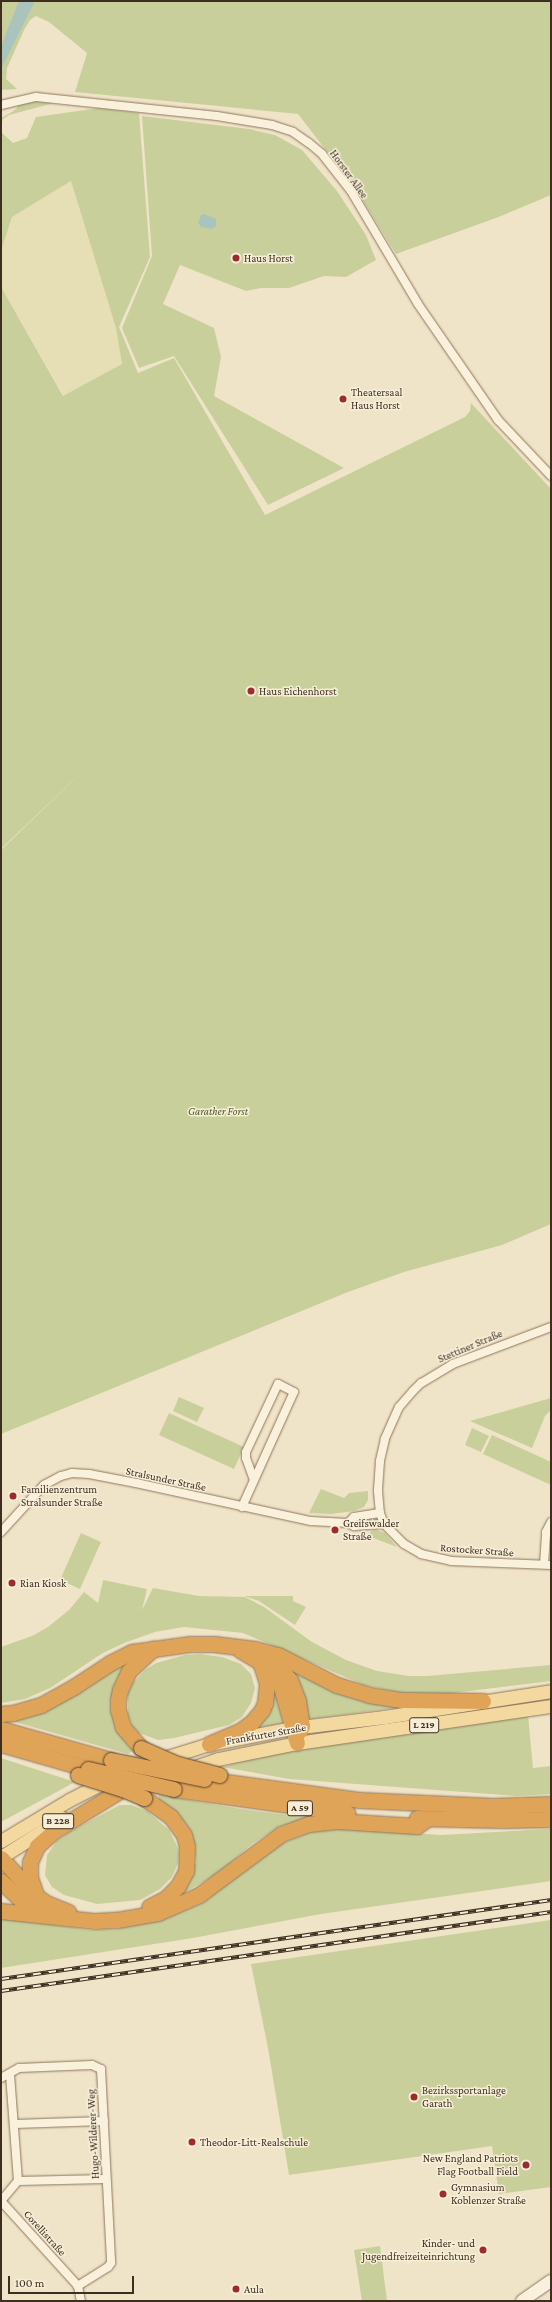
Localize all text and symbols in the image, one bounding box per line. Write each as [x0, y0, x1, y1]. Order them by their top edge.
street label: Horster Allee [327, 147, 371, 201]
place label: Haus Horst [244, 251, 293, 265]
marker: Haus Horst [231, 253, 241, 263]
place label: Theatersaal Haus Horst [351, 386, 402, 412]
marker: Theatersaal Haus Horst [338, 394, 348, 404]
place label: Haus Eichenhorst [259, 684, 337, 698]
marker: Haus Eichenhorst [246, 686, 256, 696]
park label: Garather Forst [188, 1104, 248, 1118]
street label: Stettiner Straße [436, 1326, 504, 1366]
street label: Stralsunder Straße [125, 1464, 207, 1494]
place label: Familienzentrum Stralsunder Straße [21, 1483, 103, 1509]
marker: Familienzentrum Stralsunder Straße [8, 1491, 18, 1501]
place label: Greifswalder Straße [343, 1517, 399, 1543]
marker: Greifswalder Straße [330, 1525, 340, 1535]
street label: Rostocker Straße [440, 1541, 514, 1559]
place label: Rian Kiosk [20, 1576, 66, 1590]
marker: Rian Kiosk [7, 1578, 17, 1588]
road number: L 219 [409, 1717, 439, 1733]
street label: Frankfurter Straße [225, 1720, 307, 1748]
road number: A 59 [286, 1800, 314, 1816]
road number: B 228 [42, 1813, 74, 1829]
place label: Bezirkssportanlage Garath [422, 2084, 506, 2110]
street label: Hugo-Wilderer-Weg [84, 2089, 102, 2179]
marker: Bezirkssportanlage Garath [409, 2092, 419, 2102]
place label: Theodor-Litt-Realschule [200, 2135, 308, 2149]
marker: Theodor-Litt-Realschule [187, 2137, 197, 2147]
place label: New England Patriots Flag Football Field [423, 2152, 518, 2178]
marker: New England Patriots Flag Football Field [521, 2160, 531, 2170]
place label: Gymnasium Koblenzer Straße [451, 2181, 526, 2207]
marker: Gymnasium Koblenzer Straße [438, 2189, 448, 2199]
street label: Corellistraße [21, 2207, 69, 2259]
place label: Kinder- und Jugendfreizeiteinrichtung [362, 2237, 475, 2263]
marker: Kinder- und Jugendfreizeiteinrichtung [478, 2245, 488, 2255]
scale bar [10, 2268, 136, 2294]
text: 100 m [15, 2276, 44, 2290]
place label: Aula [244, 2282, 264, 2296]
marker: Aula [231, 2284, 241, 2294]

